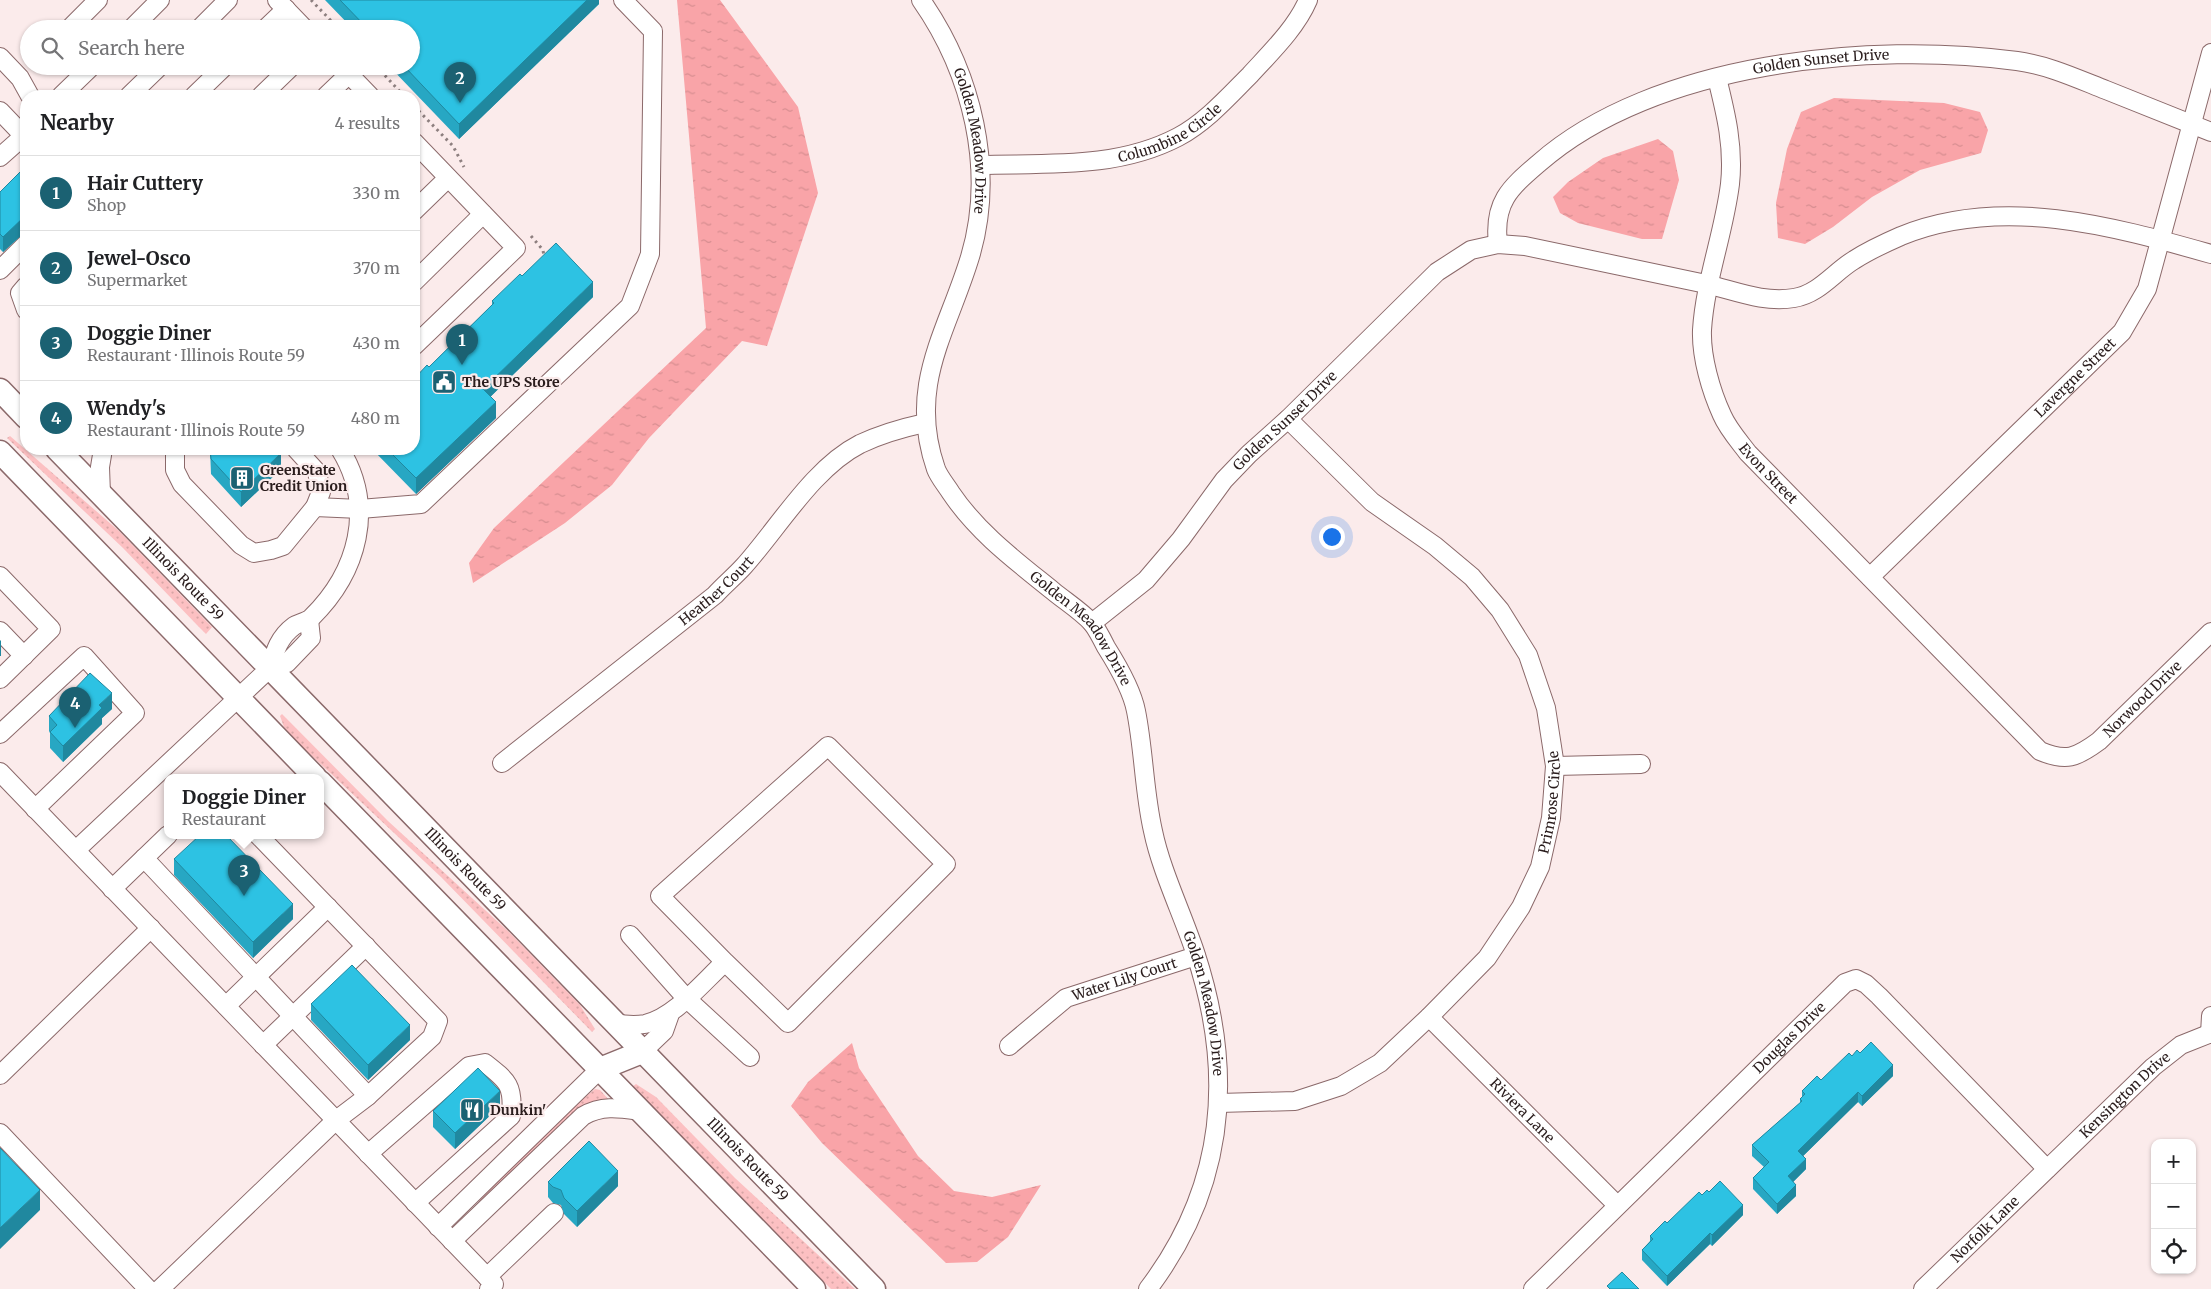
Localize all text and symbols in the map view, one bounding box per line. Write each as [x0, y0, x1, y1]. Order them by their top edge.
search box [20, 20, 420, 75]
icon: search [38, 34, 66, 62]
text: Search here [78, 36, 185, 60]
street label: Golden Sunset Drive [1751, 45, 1889, 78]
pin: 2 [444, 62, 476, 103]
street label: Golden Meadow Drive [950, 65, 990, 215]
street label: Columbine Circle [1116, 100, 1225, 166]
text: Nearby [40, 109, 114, 136]
text: 4 results [334, 113, 400, 133]
text: Hair Cuttery [87, 171, 203, 195]
text: 1 [52, 183, 60, 203]
text: 330 m [353, 183, 400, 203]
text: Shop [87, 195, 126, 215]
text: Jewel-Osco [87, 246, 191, 270]
text: 2 [51, 258, 61, 278]
text: 370 m [353, 258, 400, 278]
text: Supermarket [87, 270, 188, 290]
text: Doggie Diner [87, 321, 211, 345]
pin: 1 [446, 324, 478, 365]
text: 3 [51, 333, 61, 353]
text: 430 m [353, 333, 400, 353]
street label: Lavergne Street [2031, 334, 2120, 421]
text: Restaurant · Illinois Route 59 [87, 345, 305, 365]
street label: Golden Sunset Drive [1229, 367, 1341, 474]
public building icon: The UPS Store [431, 369, 457, 395]
place label: The UPS Store [462, 373, 560, 391]
text: Wendy's [87, 396, 166, 420]
text: 4 [51, 408, 61, 428]
text: 480 m [351, 408, 400, 428]
text: Restaurant · Illinois Route 59 [87, 420, 305, 440]
street label: Evon Street [1735, 440, 1802, 508]
place label: GreenState Credit Union [260, 461, 348, 495]
building icon: GreenState Credit Union [229, 465, 255, 491]
your location [1319, 524, 1345, 550]
street label: Illinois Route 59 [139, 533, 228, 624]
street label: Heather Court [675, 552, 758, 629]
street label: Golden Meadow Drive [1026, 567, 1135, 688]
street label: Norwood Drive [2099, 657, 2185, 741]
pin: 4 [59, 687, 91, 728]
street label: Primrose Circle [1534, 750, 1564, 855]
popup [164, 774, 324, 839]
text: Doggie Diner [182, 785, 306, 809]
text: Restaurant [182, 809, 266, 829]
street label: Illinois Route 59 [421, 824, 510, 914]
pin: 3 [228, 855, 260, 896]
street label: Golden Meadow Drive [1179, 929, 1227, 1076]
street label: Water Lily Court [1069, 954, 1180, 1005]
street label: Douglas Drive [1749, 998, 1829, 1077]
street label: Kensington Drive [2076, 1048, 2174, 1142]
street label: Riviera Lane [1486, 1074, 1558, 1146]
restaurant icon: Dunkin' [459, 1097, 485, 1123]
place label: Dunkin' [490, 1101, 546, 1119]
street label: Illinois Route 59 [703, 1114, 792, 1205]
map controls [2151, 1139, 2196, 1274]
button: + [2151, 1139, 2196, 1184]
button: − [2151, 1184, 2196, 1229]
street label: Norfolk Lane [1947, 1192, 2023, 1266]
button: locate [2151, 1229, 2196, 1274]

